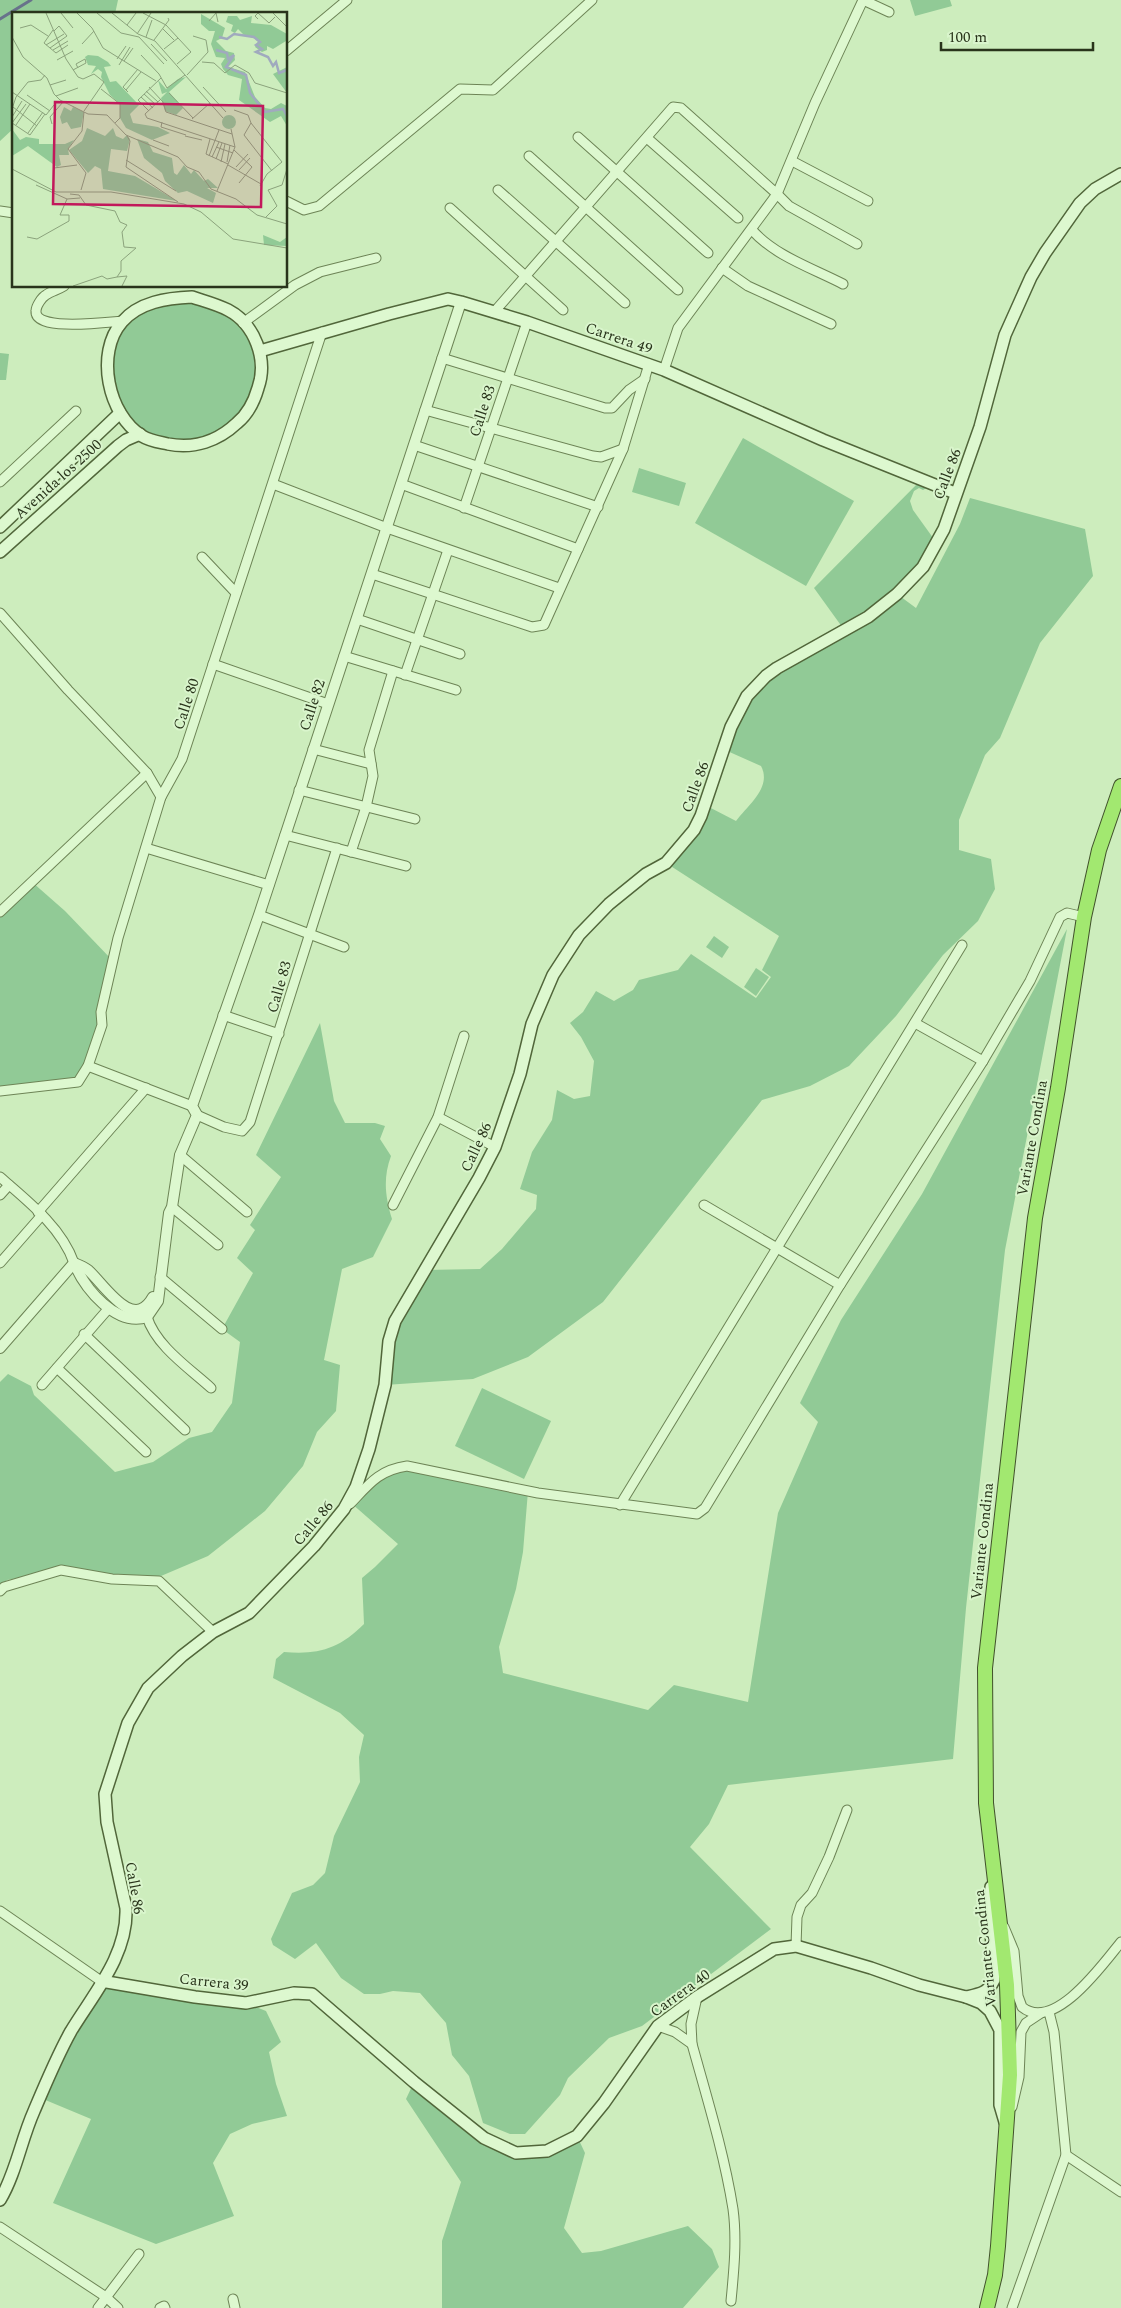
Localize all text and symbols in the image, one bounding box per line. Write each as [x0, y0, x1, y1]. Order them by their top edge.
inset map [12, 12, 288, 288]
scale bar [941, 20, 1094, 52]
text: 100 m [948, 26, 987, 49]
street label: Carrera 49 [582, 316, 655, 361]
street label: Calle 83 [463, 382, 502, 440]
street label: Avenida los 2500 [10, 434, 107, 525]
street label: Calle 86 [927, 445, 968, 503]
street label: Calle 80 [167, 675, 206, 733]
street label: Calle 82 [293, 676, 332, 734]
street label: Calle 86 [676, 758, 716, 816]
street label: Calle 83 [261, 958, 298, 1016]
street label: Variante Condina [1011, 1078, 1054, 1198]
street label: Calle 86 [455, 1118, 498, 1176]
street label: Variante Condina [965, 1481, 1000, 1601]
street label: Calle 86 [288, 1495, 340, 1551]
street label: Calle 86 [119, 1860, 151, 1917]
street label: Variante Condina [968, 1888, 1003, 2008]
street label: Carrera 40 [645, 1964, 715, 2023]
street label: Carrera 39 [178, 1967, 250, 1998]

